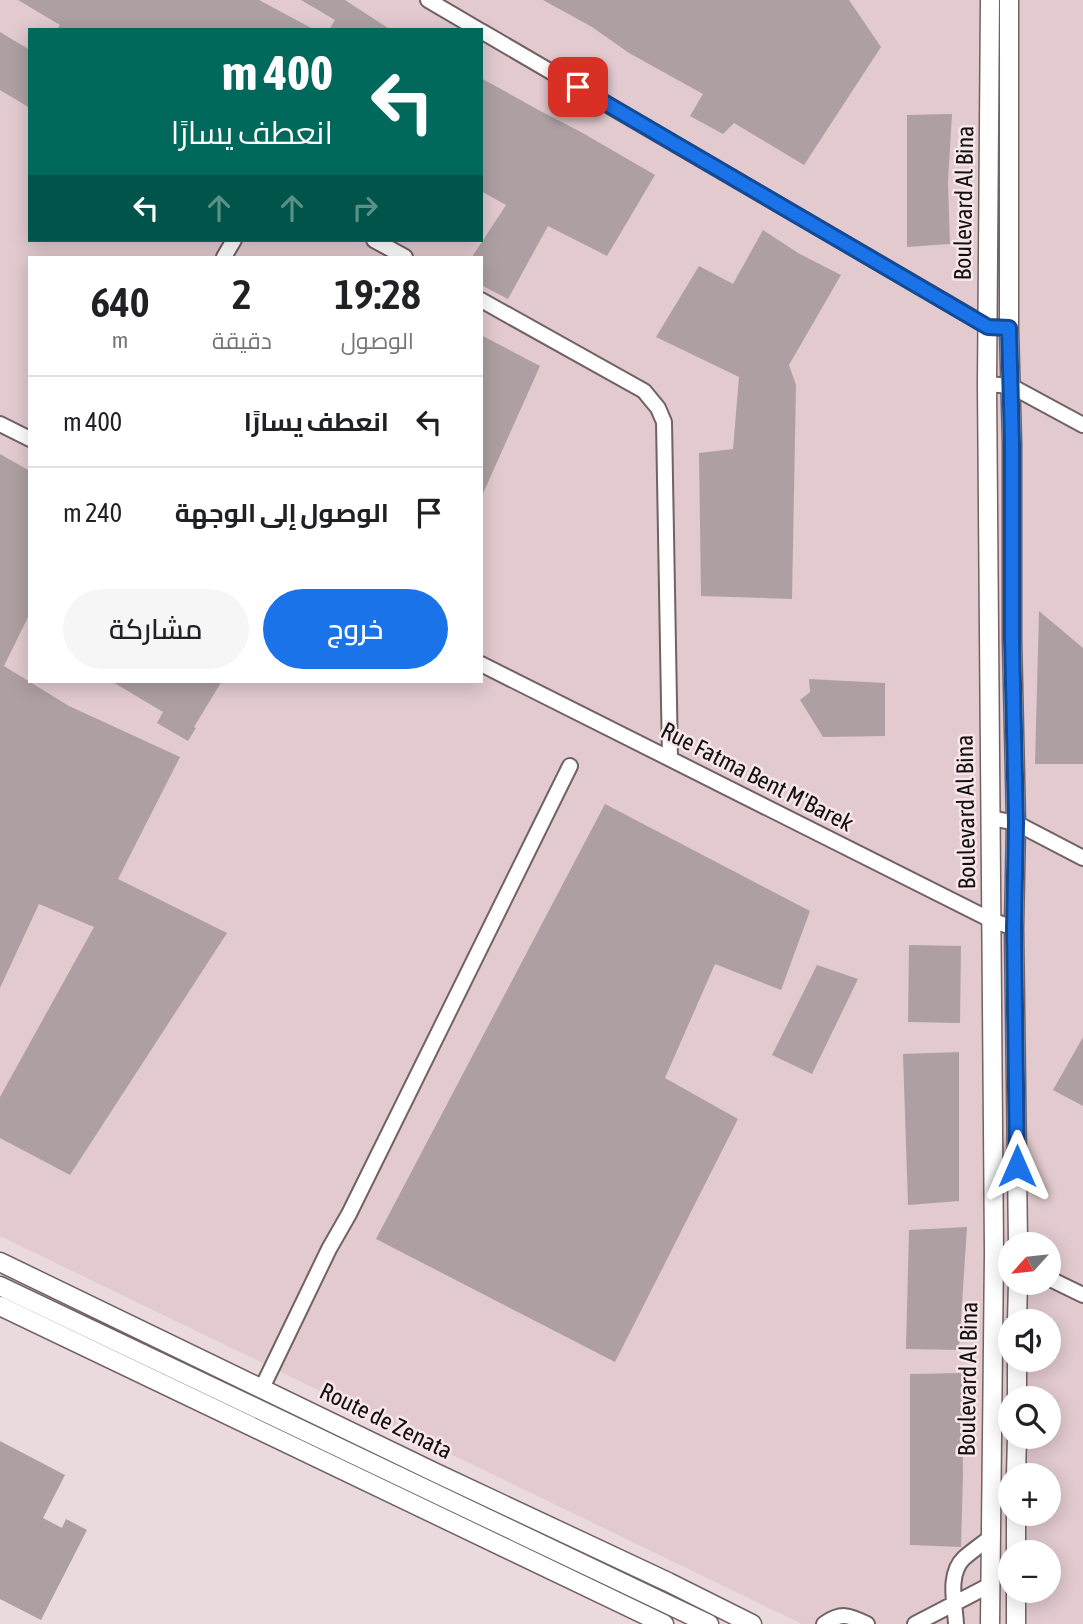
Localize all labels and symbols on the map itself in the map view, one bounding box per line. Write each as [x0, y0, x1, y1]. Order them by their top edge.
pin [548, 57, 608, 117]
street label: Boulevard Al Bina [949, 125, 978, 281]
street label: Rue Fatma Bent M'Barek [657, 716, 858, 837]
street label: Boulevard Al Bina [951, 734, 980, 890]
position arrow [980, 1129, 1054, 1203]
north arrow [998, 1232, 1060, 1295]
street label: Boulevard Al Bina [953, 1301, 982, 1457]
street label: Route de Zenata [316, 1377, 457, 1464]

